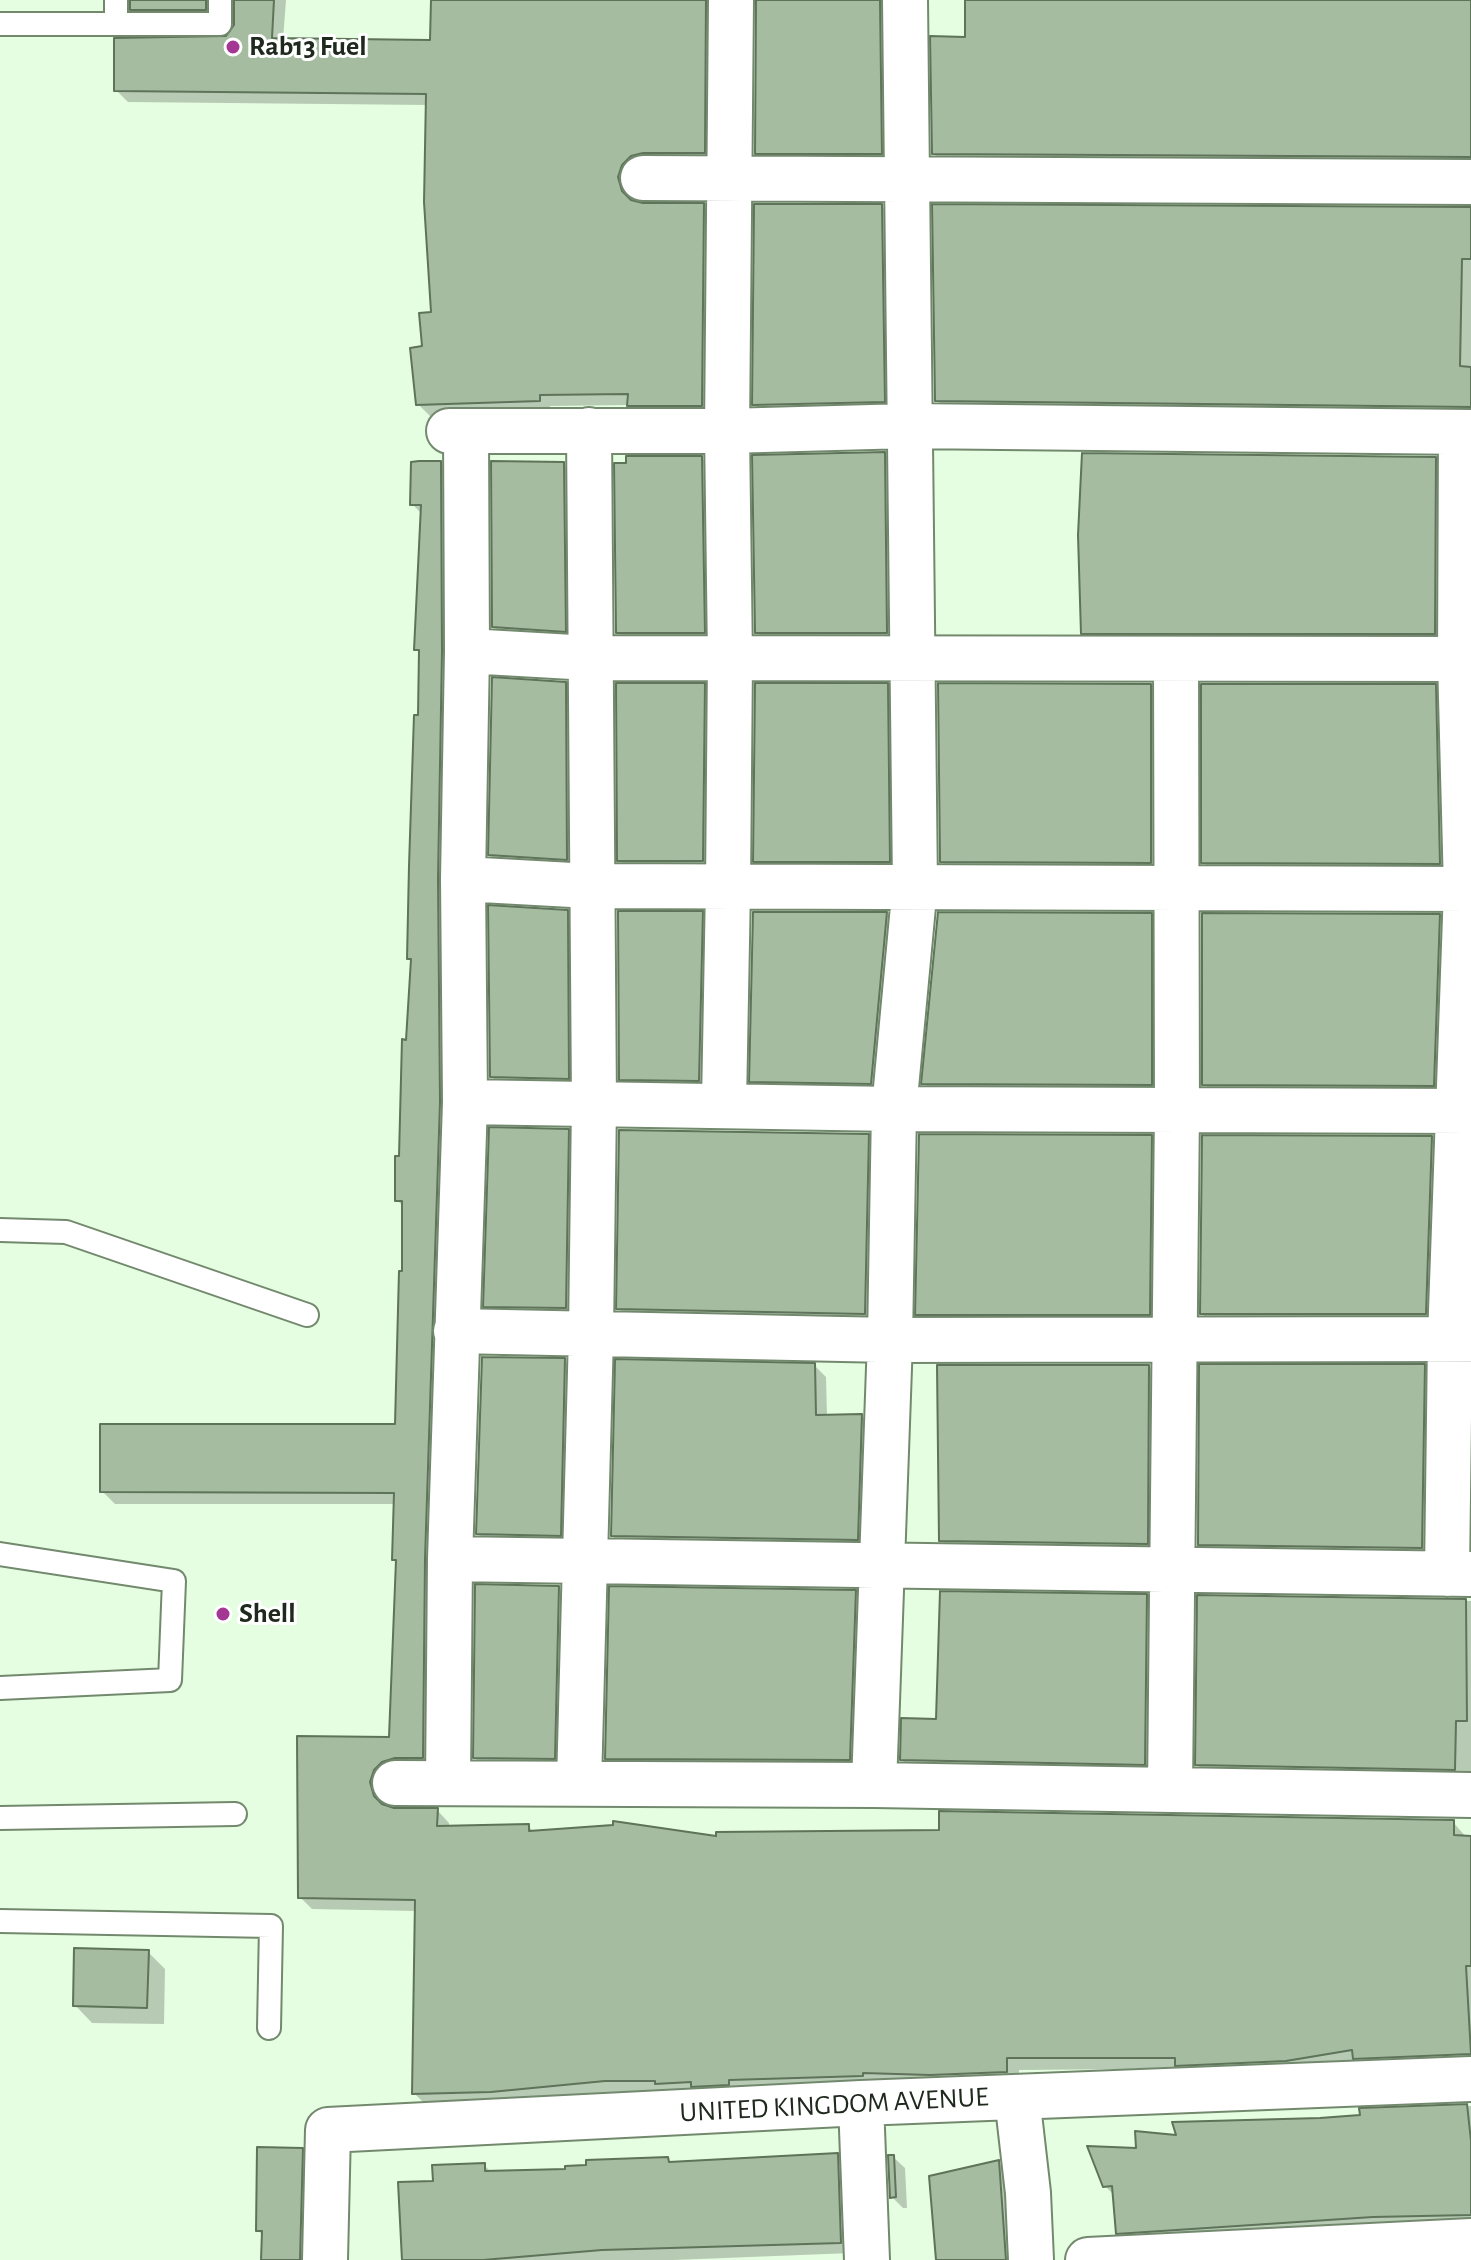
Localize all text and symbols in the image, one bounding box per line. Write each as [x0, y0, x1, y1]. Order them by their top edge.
place label: Rab13 Fuel [249, 30, 367, 64]
marker: Rab13 Fuel [224, 38, 242, 56]
place label: Shell [239, 1597, 296, 1631]
marker: Shell [214, 1605, 232, 1623]
street label: UNITED KINGDOM AVENUE [679, 2080, 989, 2130]

